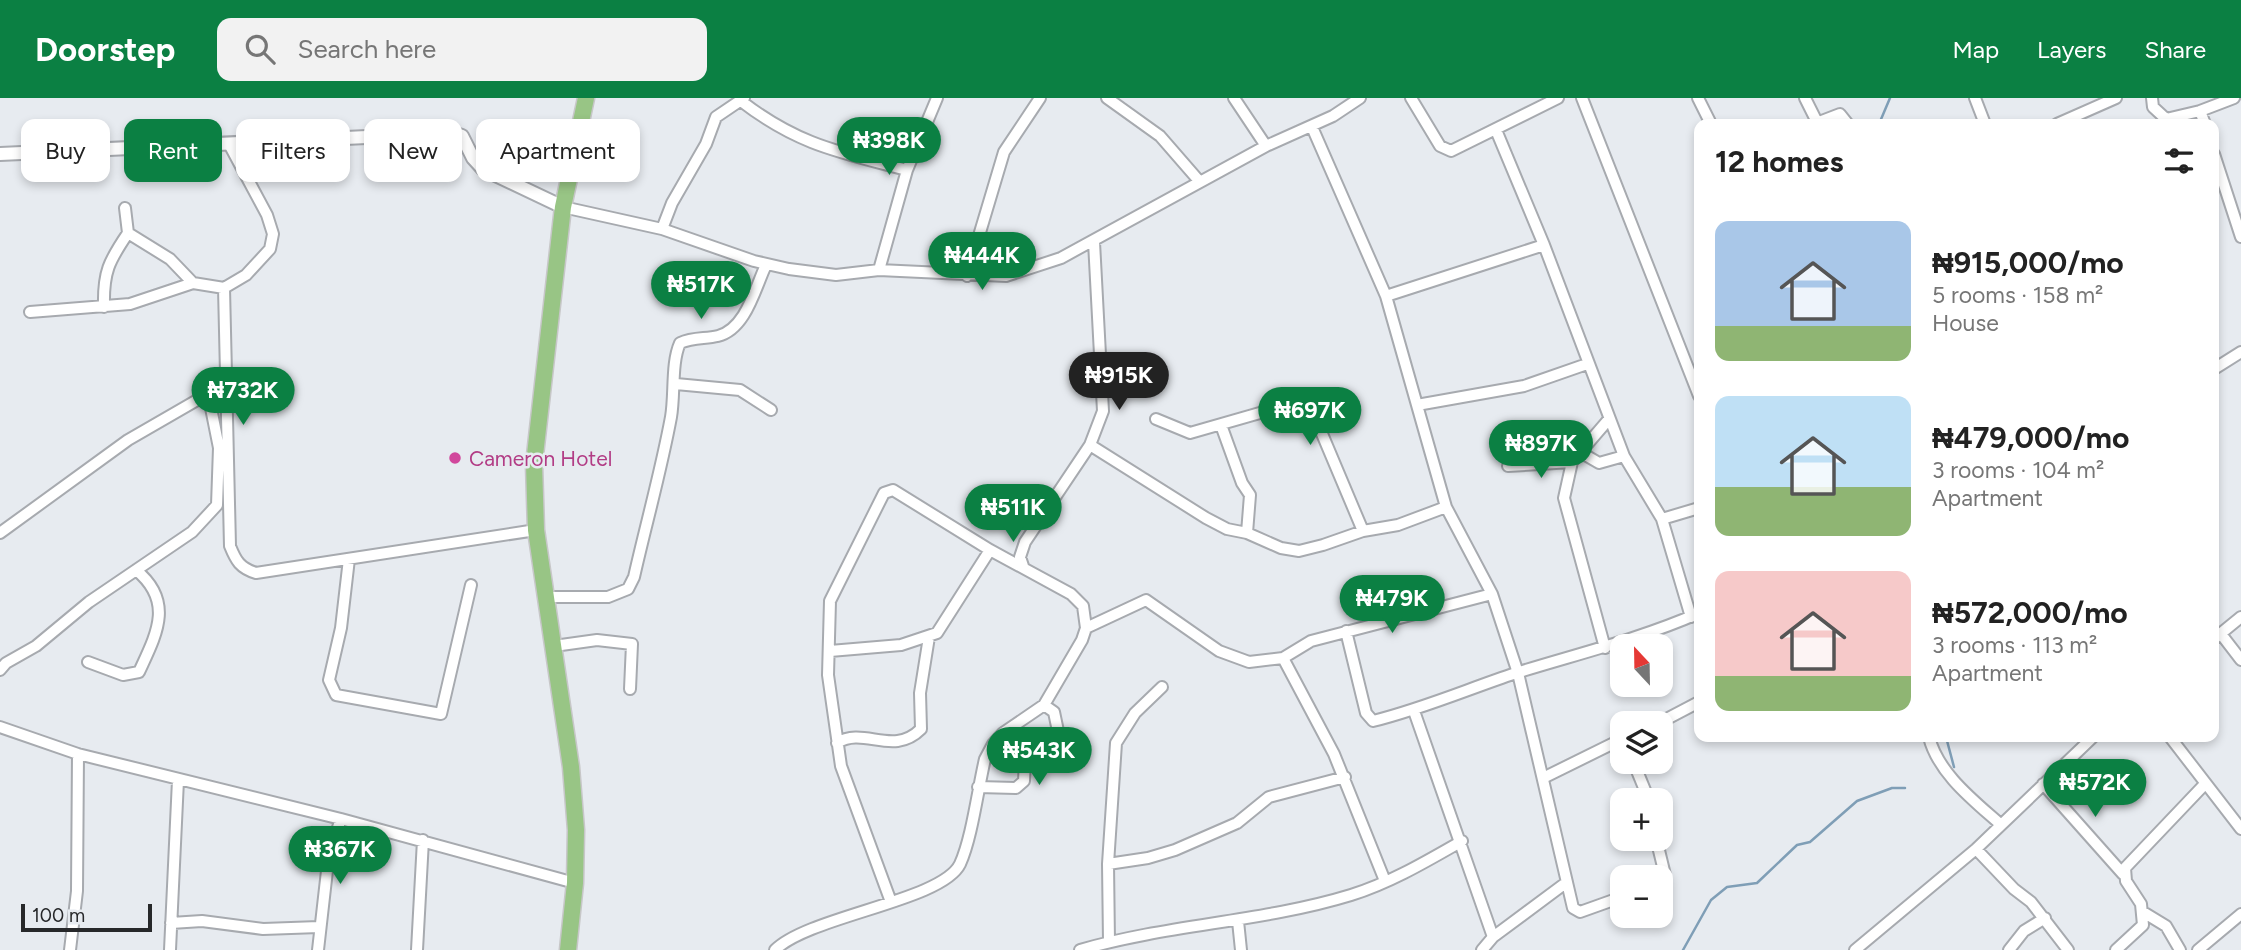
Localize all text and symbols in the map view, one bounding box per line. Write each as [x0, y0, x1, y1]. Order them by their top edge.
search box [217, 18, 707, 81]
text: Doorstep [35, 30, 175, 69]
icon: search [241, 30, 279, 68]
text: Search here [297, 33, 436, 65]
text: Map [1952, 35, 1999, 64]
text: Layers [2037, 35, 2106, 64]
text: Share [2144, 35, 2206, 64]
pin: ₦398K [840, 118, 938, 177]
chip: Buy [21, 119, 110, 182]
chip: Rent [124, 119, 222, 182]
chip: Filters [236, 119, 350, 182]
chip: New [364, 119, 462, 182]
chip: Apartment [476, 119, 640, 182]
text: ₦398K [853, 126, 925, 154]
icon: filters [2160, 142, 2198, 180]
text: 12 homes [1715, 143, 1843, 180]
pin: ₦444K [933, 232, 1031, 292]
text: ₦444K [944, 241, 1020, 269]
text: ₦915,000/mo [1932, 244, 2124, 281]
icon: home [1771, 249, 1855, 333]
pin: ₦517K [652, 262, 750, 321]
text: ₦517K [667, 270, 735, 298]
text: 5 rooms · 158 m² [1932, 281, 2103, 309]
text: House [1932, 309, 1999, 337]
pin: ₦915K [1070, 352, 1168, 412]
text: ₦915K [1085, 361, 1153, 389]
pin: ₦732K [194, 368, 292, 427]
text: ₦732K [208, 376, 278, 404]
pin: ₦697K [1261, 388, 1359, 447]
text: ₦697K [1274, 396, 1346, 424]
text: ₦479,000/mo [1932, 419, 2129, 456]
pin: ₦897K [1492, 420, 1590, 480]
icon: home [1771, 424, 1855, 508]
text: ₦897K [1505, 429, 1577, 457]
place label: Cameron Hotel [469, 446, 612, 471]
marker: Cameron Hotel [447, 450, 463, 466]
text: 3 rooms · 104 m² [1932, 456, 2104, 484]
pin: ₦511K [964, 484, 1062, 544]
text: Apartment [1932, 484, 2043, 512]
text: ₦511K [981, 493, 1045, 521]
pin: ₦479K [1343, 575, 1441, 635]
text: ₦479K [1356, 584, 1428, 612]
text: ₦572,000/mo [1932, 594, 2128, 631]
icon: home [1771, 599, 1855, 683]
text: 3 rooms · 113 m² [1932, 631, 2097, 659]
north arrow [1610, 634, 1673, 696]
map controls [1610, 634, 1673, 928]
text: Apartment [1932, 659, 2043, 687]
button: layers [1610, 711, 1673, 774]
pin: ₦543K [990, 728, 1088, 787]
text: ₦543K [1003, 736, 1075, 764]
pin: ₦572K [2046, 760, 2144, 819]
text: ₦572K [2059, 768, 2131, 796]
button: + [1610, 788, 1673, 851]
pin: ₦367K [291, 826, 389, 886]
text: ₦367K [305, 835, 375, 863]
button: − [1610, 865, 1673, 928]
scale bar [21, 901, 152, 933]
text: 100 m [32, 904, 85, 927]

